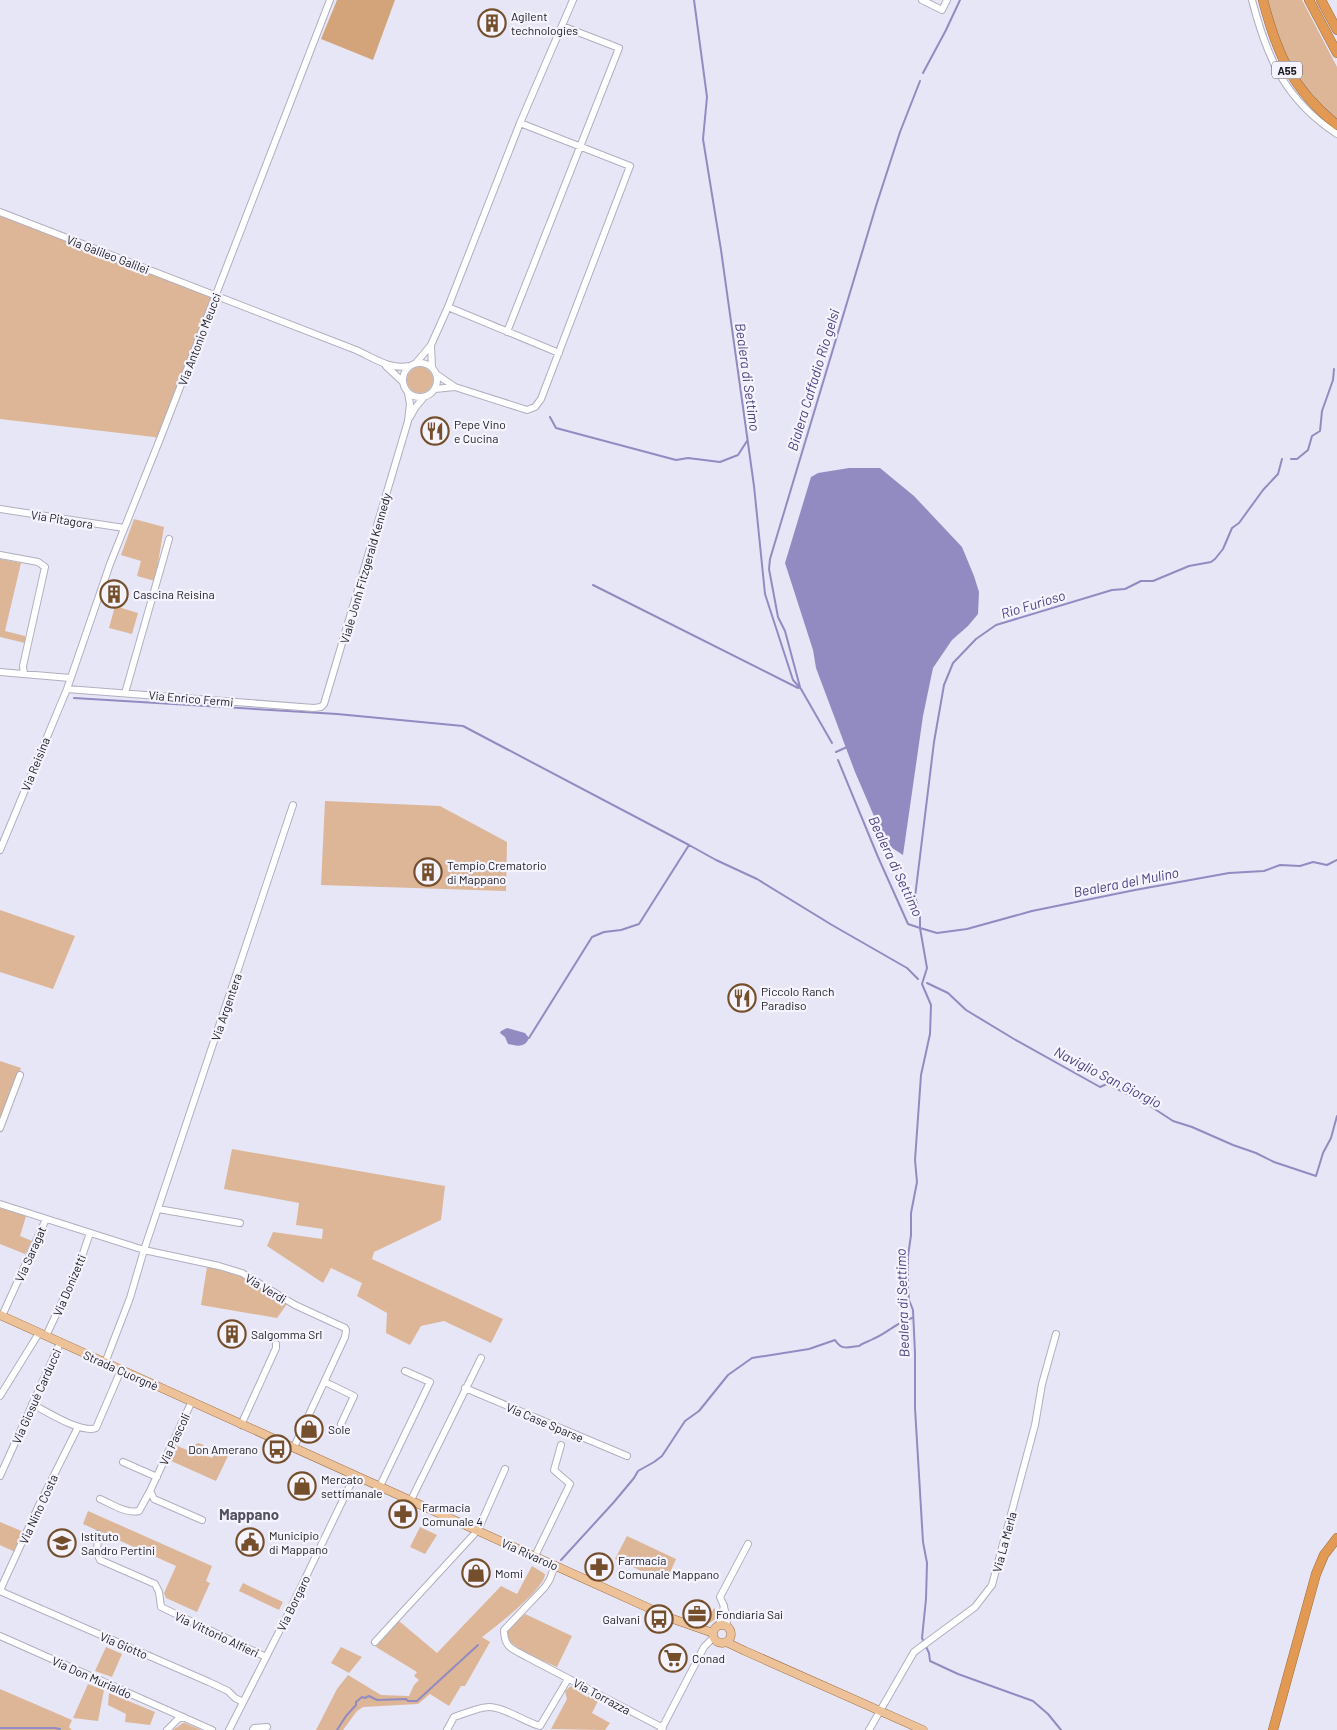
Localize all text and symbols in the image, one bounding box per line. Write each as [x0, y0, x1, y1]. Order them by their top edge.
building icon: Agilent technologies [477, 8, 507, 38]
place label: Agilent technologies [511, 9, 578, 37]
road number: A55 [1272, 62, 1302, 78]
street label: Via Galileo Galilei [65, 232, 151, 276]
street label: Via Antonio Meucci [175, 290, 223, 388]
water label: Bialera Caffadio Rio gelsi [783, 307, 843, 453]
water label: Bealera di Settimo [732, 322, 764, 432]
restaurant icon: Pepe Vino e Cucina [420, 416, 450, 446]
place label: Pepe Vino e Cucina [454, 417, 506, 445]
street label: Viale Jonh Fitzgerald Kennedy [337, 491, 393, 645]
street label: Via Pitagora [30, 507, 94, 531]
building icon: Cascina Reisina [99, 579, 129, 609]
water label: Rio Furioso [999, 586, 1067, 622]
place label: Cascina Reisina [133, 587, 215, 601]
street label: Via Enrico Fermi [148, 687, 234, 709]
street label: Via Reisina [18, 735, 52, 793]
water label: Bealera di Settimo [865, 813, 927, 919]
building icon: Tempio Crematorio di Mappano [413, 857, 443, 887]
place label: Tempio Crematorio di Mappano [447, 858, 547, 886]
water label: Bealera del Mulino [1072, 863, 1180, 901]
street label: Via Argentera [208, 971, 244, 1043]
restaurant icon: Piccolo Ranch Paradiso [727, 983, 757, 1013]
place label: Piccolo Ranch Paradiso [761, 984, 834, 1012]
water label: Naviglio San Giorgio [1052, 1043, 1164, 1111]
street label: Via Saragat [12, 1224, 48, 1284]
water label: Bealera di Settimo [892, 1248, 912, 1358]
street label: Via Donizetti [50, 1252, 88, 1318]
street label: Via Verdi [243, 1270, 289, 1306]
building icon: Salgomma Srl [217, 1319, 247, 1349]
place label: Salgomma Srl [251, 1327, 322, 1341]
street label: Via Giosuè Carducci [9, 1346, 63, 1446]
street label: Strada Cuorgnè [81, 1347, 161, 1393]
street label: Via Case Sparse [504, 1399, 586, 1445]
street label: Via Pascoli [156, 1411, 192, 1467]
shop icon: Sole [294, 1414, 324, 1444]
place label: Sole [328, 1422, 351, 1436]
bus stop icon: Don Amerano [262, 1434, 292, 1464]
place label: Don Amerano [188, 1442, 258, 1456]
shop icon: Mercato settimanale [287, 1471, 317, 1501]
street label: Via Nino Costa [16, 1472, 60, 1546]
place label: Mercato settimanale [321, 1472, 383, 1500]
pharmacy icon: Farmacia Comunale 4 [388, 1499, 418, 1529]
place label: Farmacia Comunale 4 [422, 1500, 483, 1528]
district label: Mappano [219, 1505, 279, 1523]
street label: Via La Merla [989, 1510, 1019, 1574]
public building icon: Municipio di Mappano [235, 1527, 265, 1557]
school or university icon: Istituto Sandro Pertini [47, 1528, 77, 1558]
place label: Municipio di Mappano [269, 1528, 328, 1556]
place label: Istituto Sandro Pertini [81, 1529, 155, 1557]
street label: Via Rivarolo [499, 1535, 561, 1573]
pharmacy icon: Farmacia Comunale Mappano [584, 1552, 614, 1582]
place label: Farmacia Comunale Mappano [618, 1553, 719, 1581]
shop icon: Momi [461, 1558, 491, 1588]
place label: Momi [495, 1566, 523, 1580]
street label: Via Borgaro [273, 1573, 313, 1633]
office icon: Fondiaria Sai [682, 1599, 712, 1629]
bus stop icon: Galvani [644, 1604, 674, 1634]
place label: Fondiaria Sai [716, 1607, 783, 1621]
street label: Via Vittorio Alfieri [173, 1608, 261, 1660]
place label: Galvani [603, 1612, 640, 1626]
street label: Via Giotto [98, 1629, 150, 1661]
supermarket icon: Conad [658, 1643, 688, 1673]
place label: Conad [692, 1651, 725, 1665]
street label: Via Don Murialdo [50, 1653, 134, 1701]
street label: Via Torrazza [571, 1675, 633, 1717]

